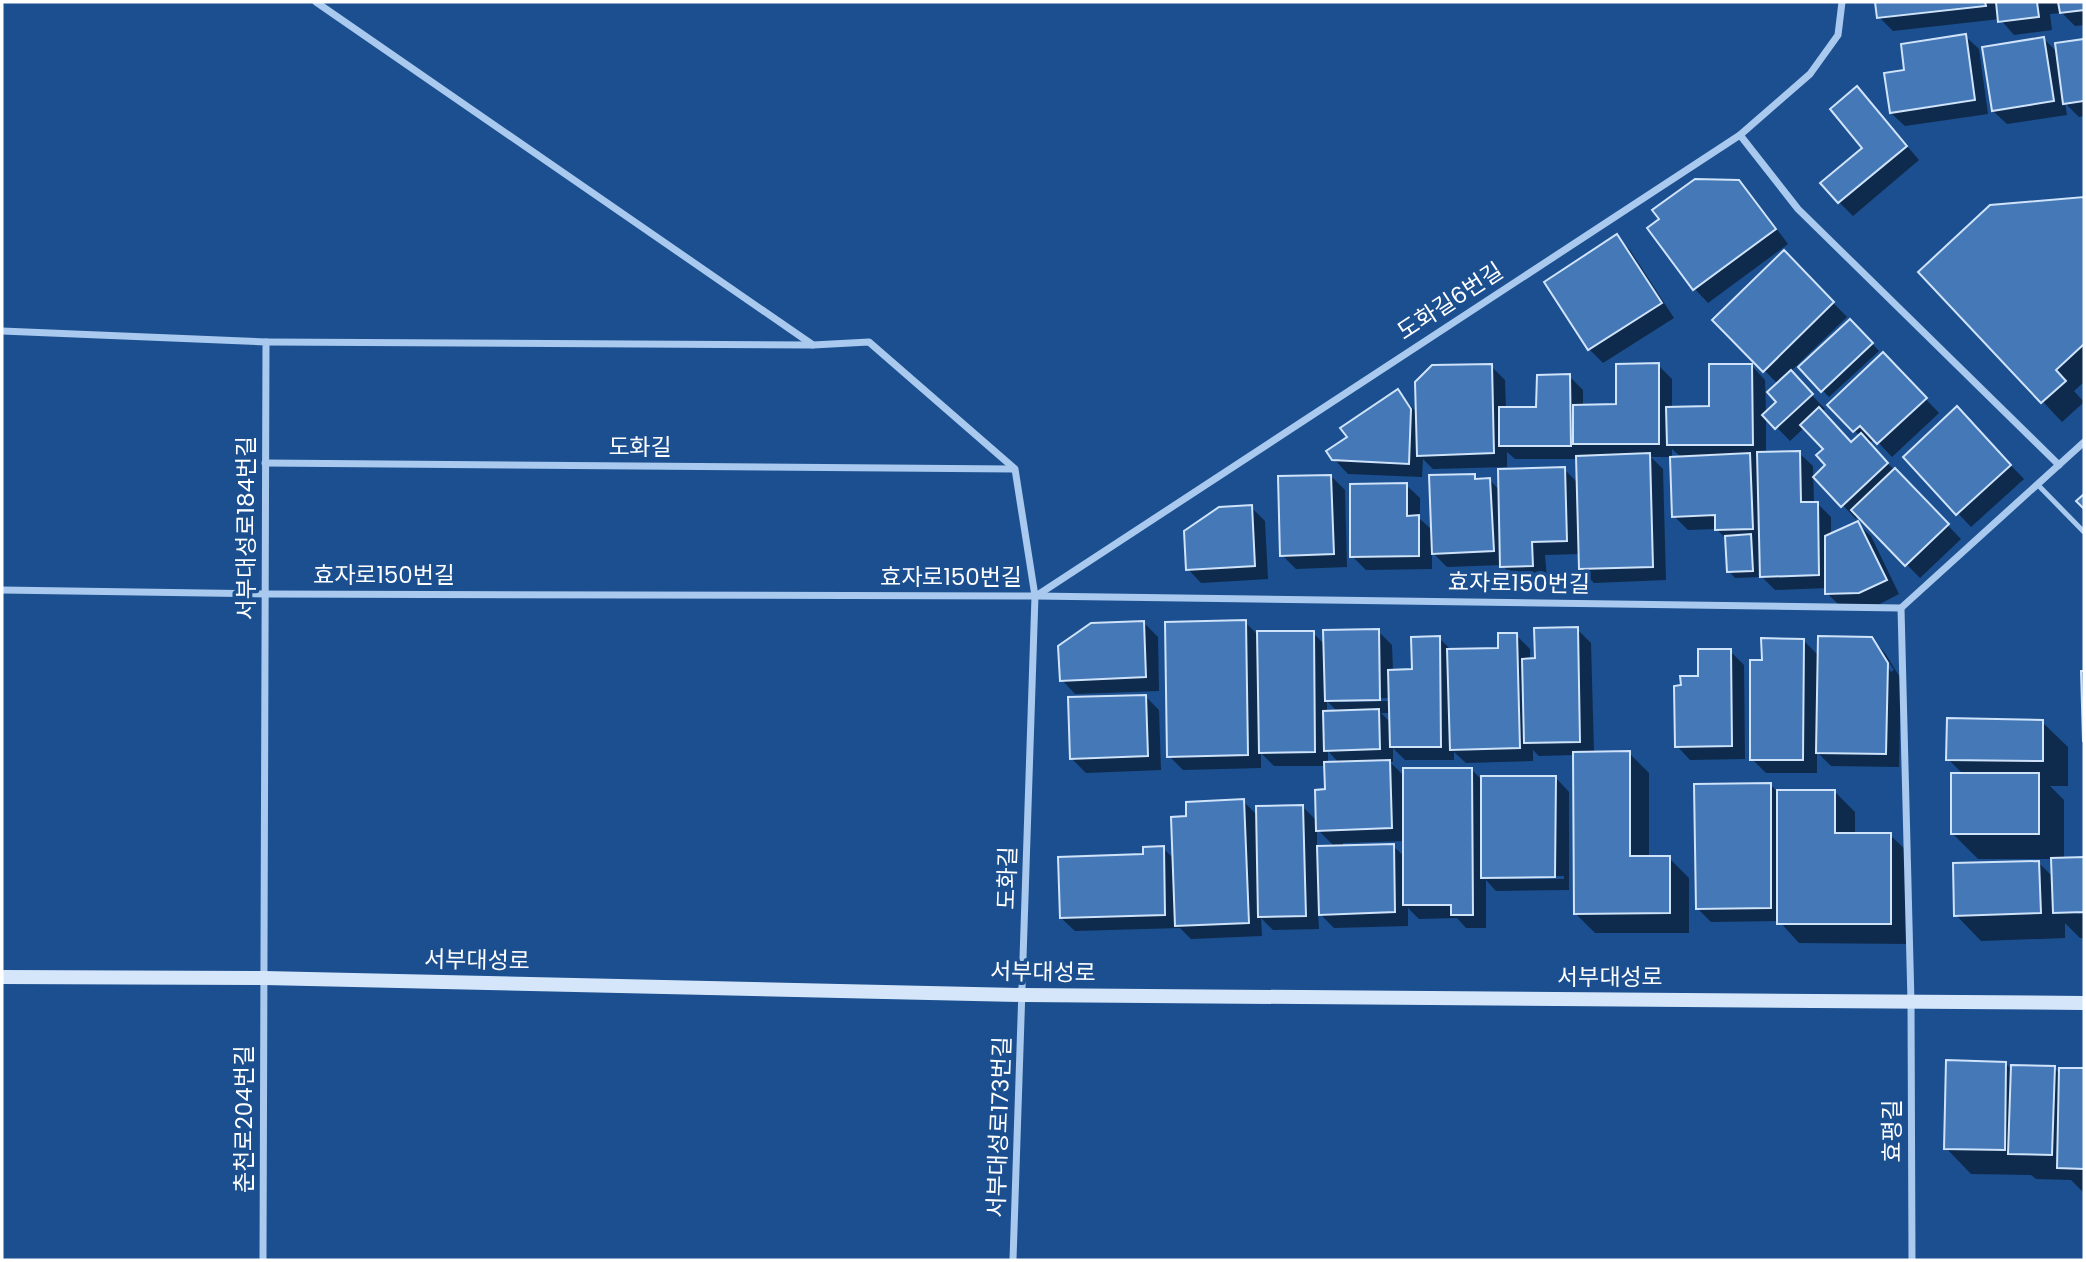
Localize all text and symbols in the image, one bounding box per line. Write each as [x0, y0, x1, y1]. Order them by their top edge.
street label: 도화길6번길 [1391, 255, 1509, 347]
street label: 도화길 [608, 431, 672, 463]
street label: 서부대성로184번길 [230, 436, 262, 620]
street label: 효자로150번길 [313, 559, 455, 591]
street label: 효자로150번길 [880, 561, 1022, 593]
street label: 효자로150번길 [1448, 566, 1590, 600]
street label: 도화길 [990, 846, 1024, 910]
street label: 서부대성로 [424, 943, 530, 977]
street label: 서부대성로 [990, 955, 1096, 989]
street label: 서부대성로 [1557, 961, 1663, 993]
street label: 서부대성로173번길 [980, 1036, 1018, 1218]
street label: 춘천로204번길 [228, 1045, 260, 1193]
street label: 효평길 [1876, 1099, 1908, 1163]

